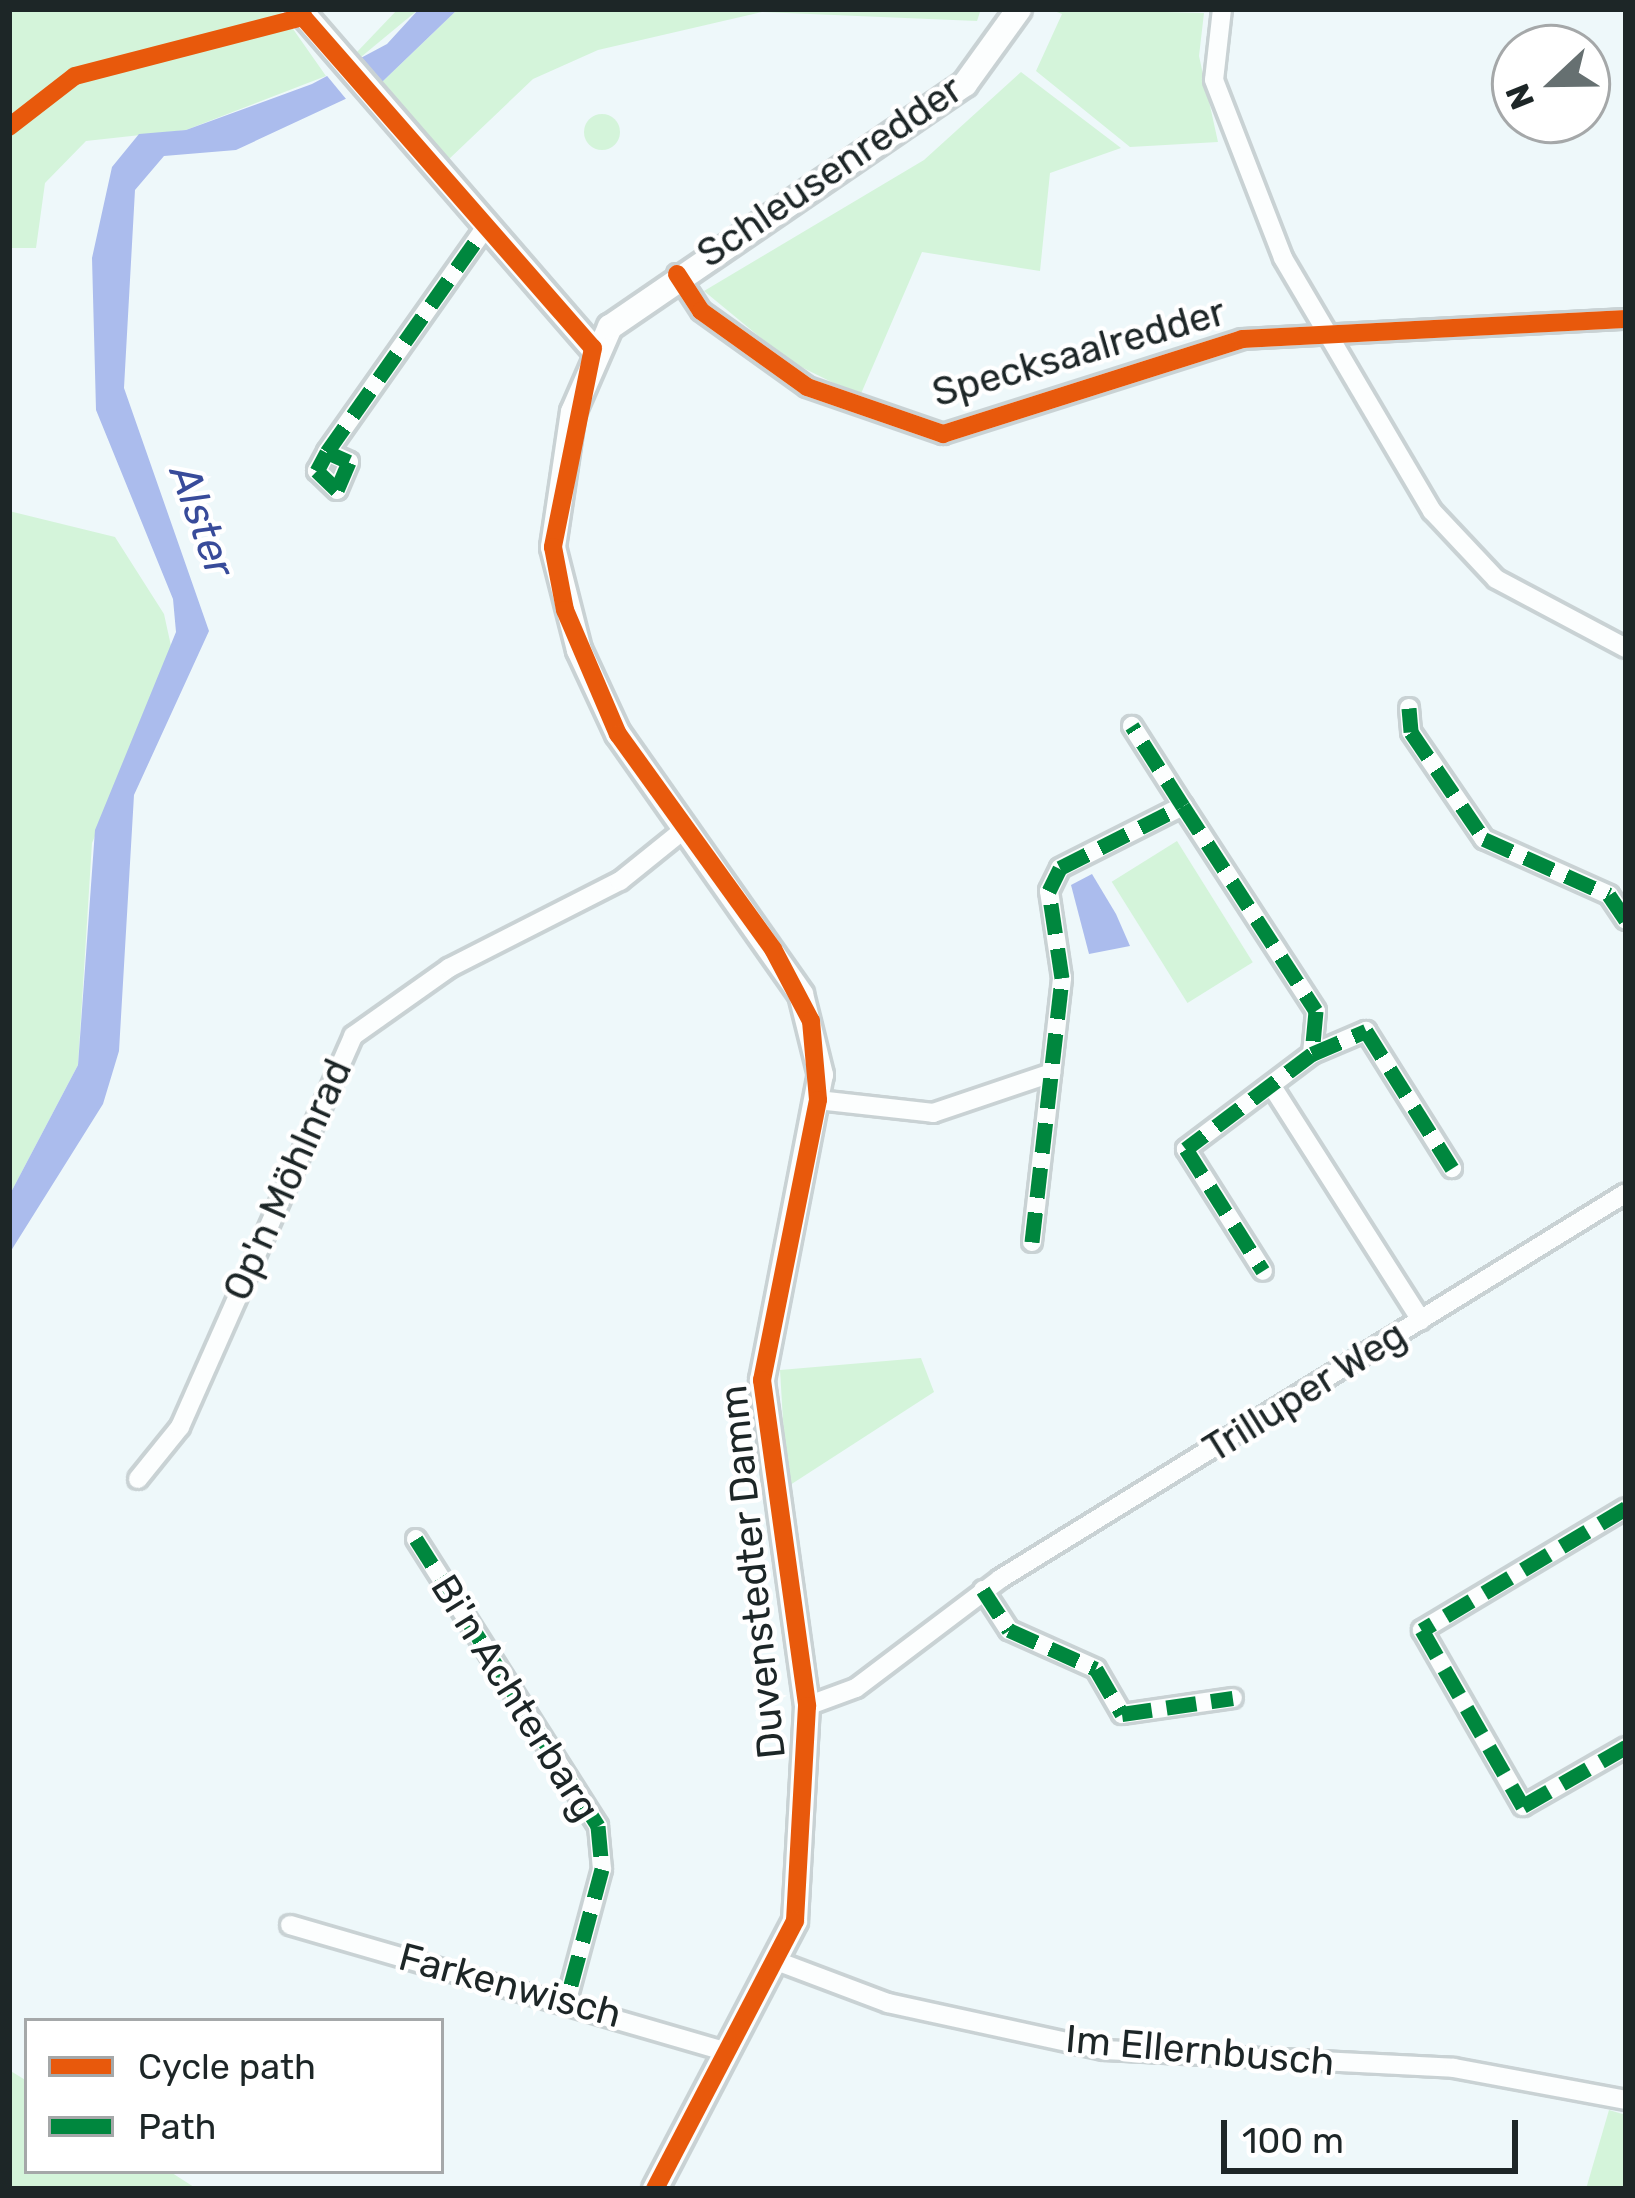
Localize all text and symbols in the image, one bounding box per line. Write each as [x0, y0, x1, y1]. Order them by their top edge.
north arrow [1491, 24, 1611, 144]
street label: Schleusenredder [689, 66, 971, 278]
text: N [1497, 78, 1542, 115]
street label: Specksaalredder [927, 289, 1231, 417]
water label: Alster [159, 458, 245, 584]
street label: Op'n Möhlnrad [214, 1052, 362, 1308]
street label: Trilluper Weg [1195, 1311, 1415, 1473]
street label: Duvenstedter Damm [710, 1383, 796, 1761]
street label: Bi'n Achterbarg [420, 1566, 610, 1830]
street label: Farkenwisch [394, 1934, 626, 2038]
street label: Im Ellernbusch [1064, 2016, 1336, 2086]
legend [24, 2018, 444, 2174]
text: Cycle path [138, 2045, 316, 2088]
scale bar [1227, 2096, 1524, 2170]
text: Path [138, 2105, 216, 2148]
text: 100 m [1242, 2119, 1344, 2162]

